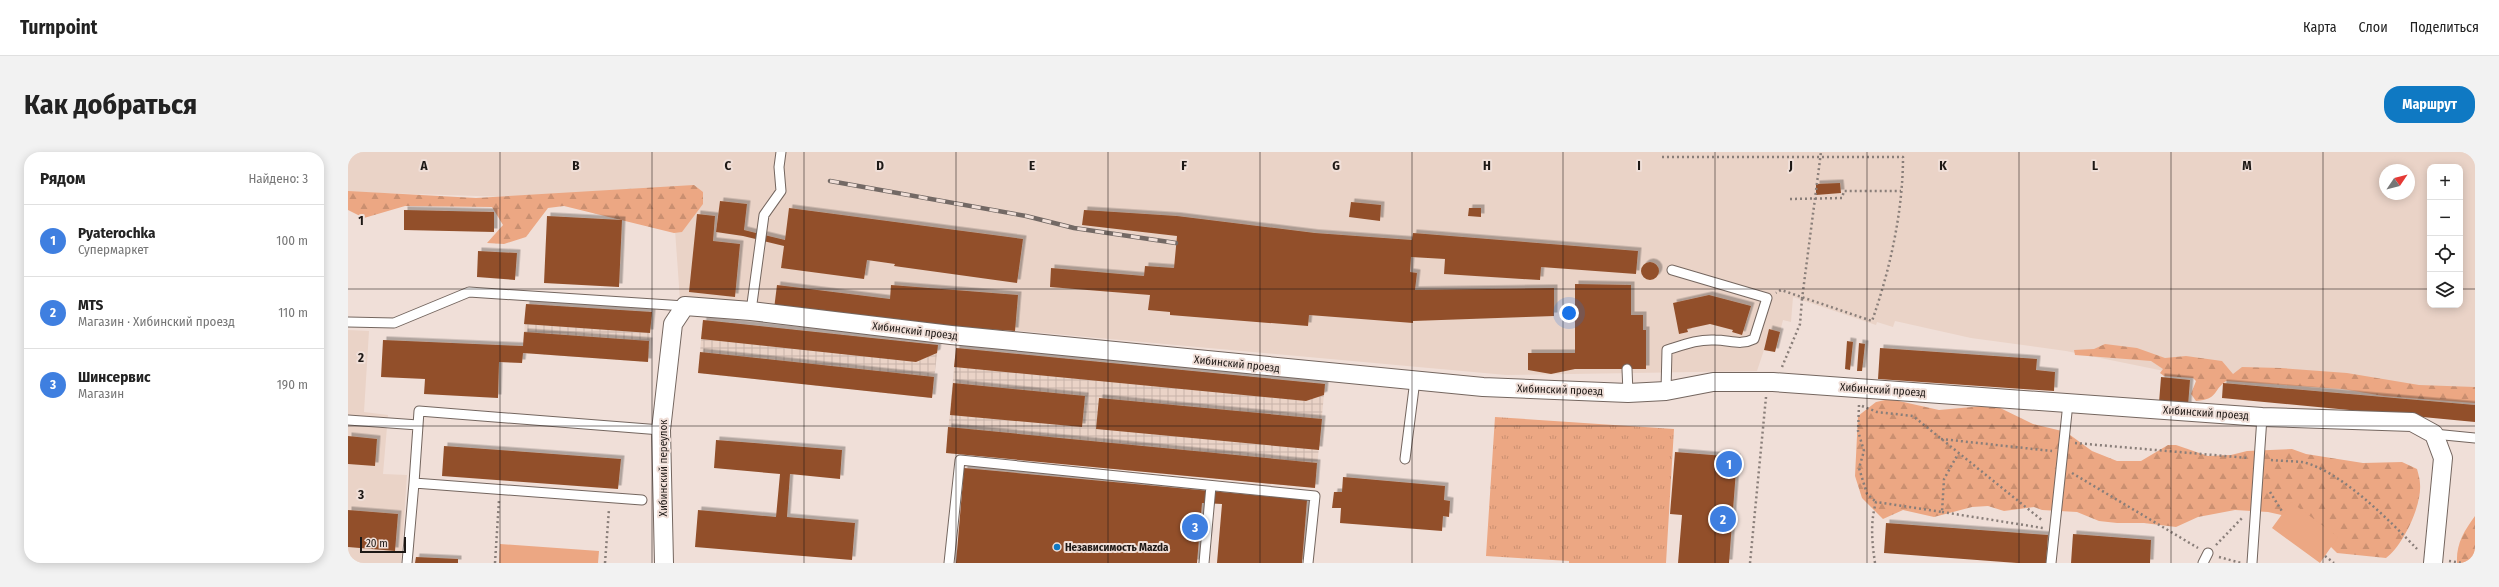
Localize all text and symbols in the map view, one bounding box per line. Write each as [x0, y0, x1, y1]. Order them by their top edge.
text: Turnpoint [20, 16, 97, 39]
text: Карта [2303, 19, 2337, 36]
text: Слои [2359, 19, 2388, 36]
text: Поделиться [2410, 19, 2479, 36]
button: Маршрут [2384, 86, 2475, 123]
text: Как добраться [24, 88, 197, 121]
text: A [419, 158, 428, 173]
text: B [572, 158, 580, 173]
text: C [725, 158, 732, 173]
text: D [876, 158, 884, 173]
text: E [1029, 158, 1035, 173]
text: F [1181, 158, 1187, 173]
text: G [1332, 158, 1340, 173]
text: H [1483, 158, 1491, 173]
text: I [1637, 158, 1641, 173]
text: J [1788, 158, 1793, 173]
text: K [1939, 158, 1947, 173]
text: L [2092, 158, 2098, 173]
text: M [2242, 158, 2252, 173]
north arrow [2379, 164, 2415, 200]
map controls [2427, 164, 2463, 308]
button: + [2427, 164, 2463, 200]
text: Рядом [40, 168, 85, 189]
text: Найдено: 3 [248, 171, 308, 186]
button: − [2427, 200, 2463, 236]
text: 1 [358, 213, 364, 228]
text: Pyaterochka [78, 224, 155, 242]
text: 1 [50, 233, 56, 248]
text: 100 m [276, 233, 308, 248]
button: locate [2427, 236, 2463, 272]
text: Супермаркет [78, 242, 149, 257]
button: layers [2427, 272, 2463, 308]
text: MTS [78, 296, 103, 314]
your location [1559, 303, 1579, 323]
text: 2 [50, 305, 56, 320]
text: 110 m [278, 305, 308, 320]
text: Магазин · Хибинский проезд [78, 314, 235, 329]
street label: Хибинский проезд [872, 319, 959, 343]
text: 2 [357, 350, 364, 365]
street label: Хибинский проезд [1194, 353, 1281, 375]
text: Шинсервис [78, 368, 150, 386]
text: 3 [50, 377, 56, 392]
text: 190 m [277, 377, 308, 392]
street label: Хибинский проезд [1840, 381, 1927, 400]
street label: Хибинский проезд [1517, 382, 1604, 398]
text: Магазин [78, 386, 124, 401]
street label: Хибинский проезд [2163, 404, 2250, 423]
street label: Хибинский переулок [657, 419, 670, 516]
pin: 1 [1716, 449, 1742, 479]
text: 3 [357, 487, 364, 502]
pin: 2 [1710, 504, 1736, 534]
pin: 3 [1182, 512, 1208, 542]
scale bar [360, 535, 406, 554]
text: 20 m [366, 537, 388, 550]
place label: Независимость Mazda [1065, 541, 1169, 554]
marker: Независимость Mazda [1052, 542, 1062, 552]

